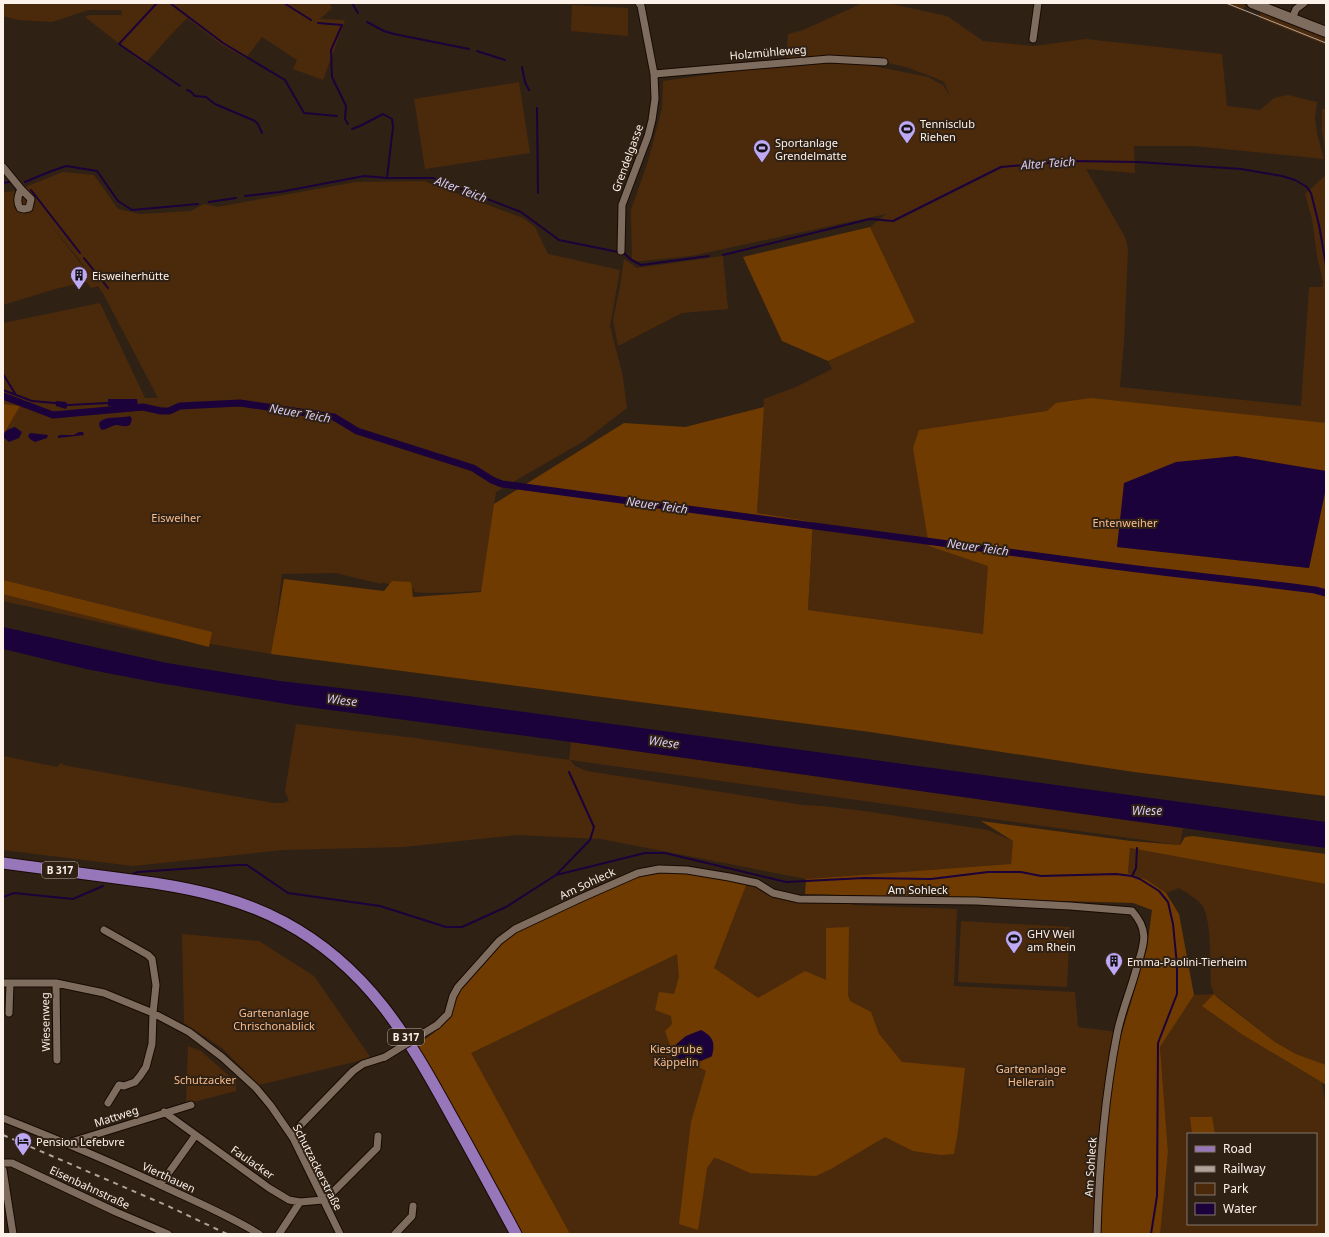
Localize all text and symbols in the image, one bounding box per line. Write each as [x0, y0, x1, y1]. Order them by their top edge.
street label: Holzmühleweg [729, 41, 807, 63]
place label: Tennisclub Riehen [920, 116, 975, 144]
sports icon: Tennisclub Riehen [897, 119, 917, 144]
street label: Grendelgasse [608, 122, 646, 194]
place label: Sportanlage Grendelmatte [775, 135, 847, 163]
sports icon: Sportanlage Grendelmatte [752, 138, 772, 163]
water label: Alter Teich [1019, 153, 1076, 173]
water label: Alter Teich [432, 171, 489, 206]
building icon: Eisweiherhütte [69, 265, 89, 290]
place label: Eisweiherhütte [92, 268, 169, 283]
water label: Neuer Teich [268, 399, 332, 427]
water label: Neuer Teich [625, 492, 689, 518]
park label: Eisweiher [151, 510, 201, 525]
park label: Entenweiher [1092, 515, 1158, 530]
water label: Neuer Teich [946, 534, 1010, 560]
water label: Wiese [326, 690, 358, 710]
water label: Wiese [648, 731, 680, 753]
water label: Wiese [1132, 802, 1162, 819]
road number: B 317 [42, 862, 78, 878]
street label: Am Sohleck [557, 864, 617, 902]
street label: Am Sohleck [888, 882, 948, 897]
place label: GHV Weil am Rhein [1027, 926, 1076, 954]
sports icon: GHV Weil am Rhein [1004, 929, 1024, 954]
building icon: Emma-Paolini-Tierheim [1104, 951, 1124, 976]
place label: Emma-Paolini-Tierheim [1127, 954, 1247, 969]
street label: Wiesenweg [37, 992, 53, 1052]
park label: Gartenanlage Chrischonablick [233, 1005, 315, 1033]
road number: B 317 [388, 1029, 424, 1045]
park label: Kiesgrube Käppelin [650, 1041, 702, 1069]
park label: Gartenanlage Hellerain [996, 1061, 1066, 1089]
park label: Schutzacker [174, 1072, 237, 1087]
street label: Mattweg [92, 1102, 140, 1130]
street label: Schutzackerstraße [290, 1121, 346, 1213]
hotel icon: Pension Lefebvre [13, 1131, 33, 1156]
legend [1187, 1133, 1317, 1225]
place label: Pension Lefebvre [36, 1134, 125, 1149]
street label: Am Sohleck [1080, 1136, 1100, 1197]
text: Road [1223, 1140, 1252, 1157]
street label: Faulacker [228, 1142, 278, 1183]
street label: Vierthauen [140, 1158, 198, 1196]
text: Railway [1223, 1160, 1267, 1177]
street label: Eisenbahnstraße [48, 1162, 132, 1212]
text: Park [1223, 1180, 1249, 1197]
text: Water [1223, 1200, 1257, 1217]

